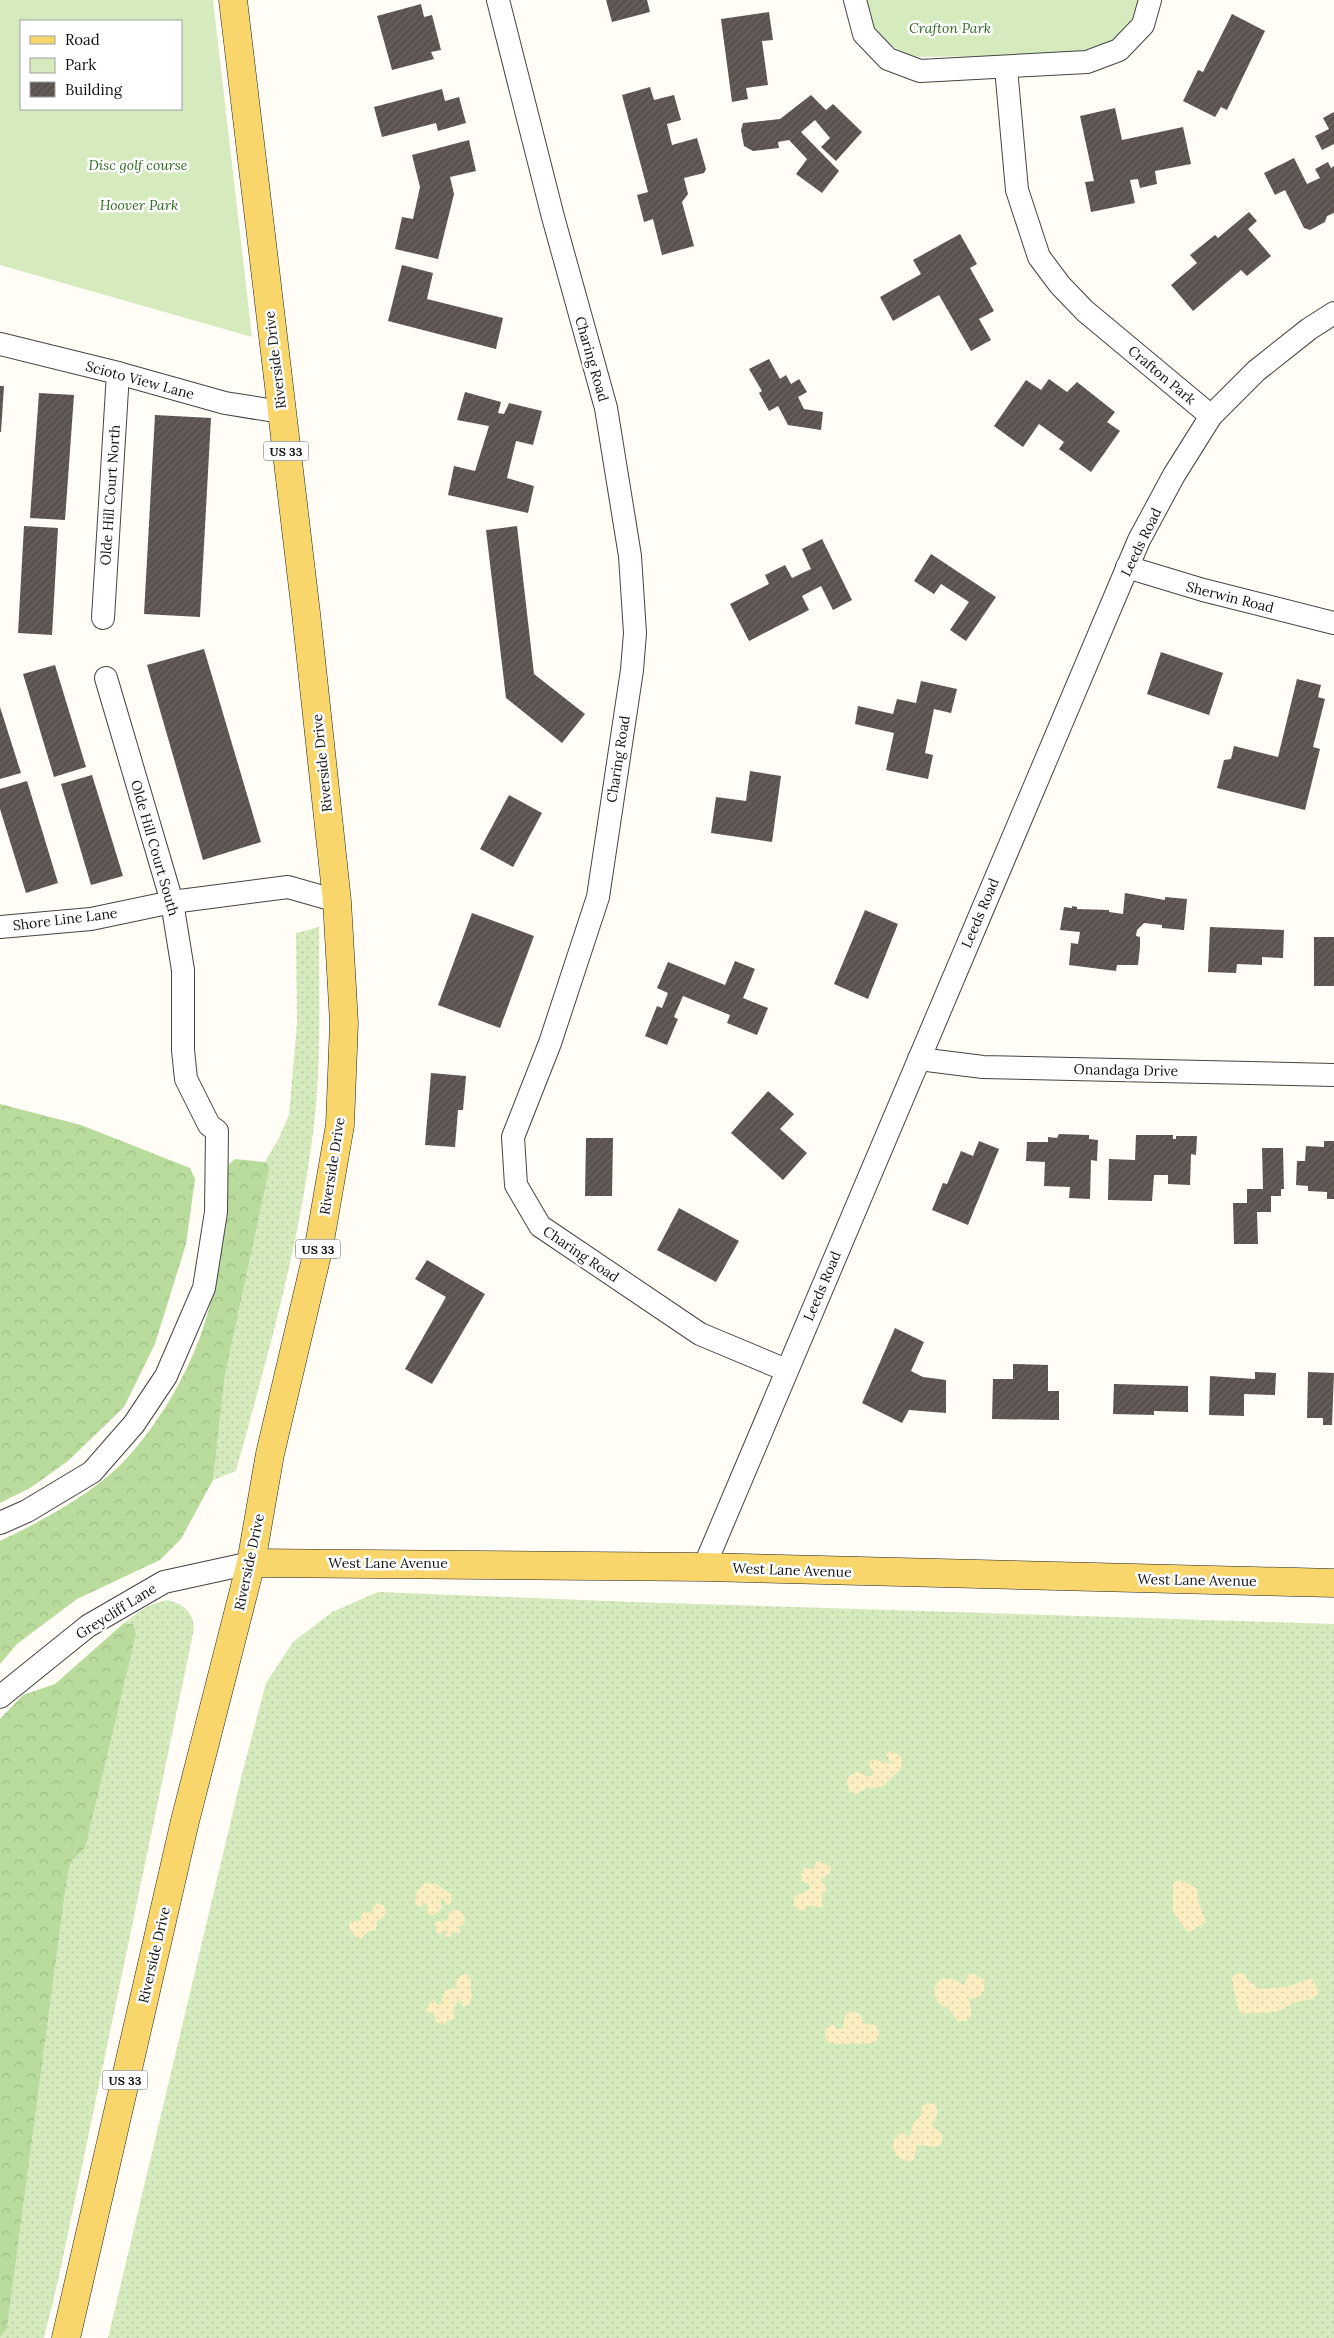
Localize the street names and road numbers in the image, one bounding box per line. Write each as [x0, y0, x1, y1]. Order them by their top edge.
street label: Riverside Drive [260, 310, 290, 410]
street label: Charing Road [571, 314, 613, 404]
street label: Crafton Park [1125, 341, 1200, 409]
street label: Scioto View Lane [84, 357, 197, 403]
street label: Olde Hill Court North [96, 424, 124, 566]
road number: US 33 [264, 442, 308, 461]
street label: Leeds Road [1117, 505, 1165, 579]
street label: Sherwin Road [1184, 577, 1276, 617]
street label: Riverside Drive [308, 713, 336, 813]
street label: Charing Road [602, 714, 634, 804]
street label: Olde Hill Court South [127, 778, 183, 918]
street label: Leeds Road [957, 875, 1003, 951]
street label: Shore Line Lane [12, 904, 119, 934]
street label: Onandaga Drive [1074, 1060, 1179, 1080]
street label: Riverside Drive [315, 1116, 349, 1216]
street label: Charing Road [540, 1222, 622, 1286]
road number: US 33 [296, 1240, 340, 1258]
street label: Leeds Road [799, 1248, 845, 1324]
street label: Riverside Drive [230, 1512, 268, 1612]
street label: West Lane Avenue [328, 1554, 448, 1572]
street label: West Lane Avenue [732, 1559, 852, 1581]
street label: West Lane Avenue [1137, 1570, 1257, 1590]
street label: Greycliff Lane [72, 1579, 160, 1643]
street label: Riverside Drive [134, 1905, 174, 2005]
road number: US 33 [102, 2070, 148, 2090]

